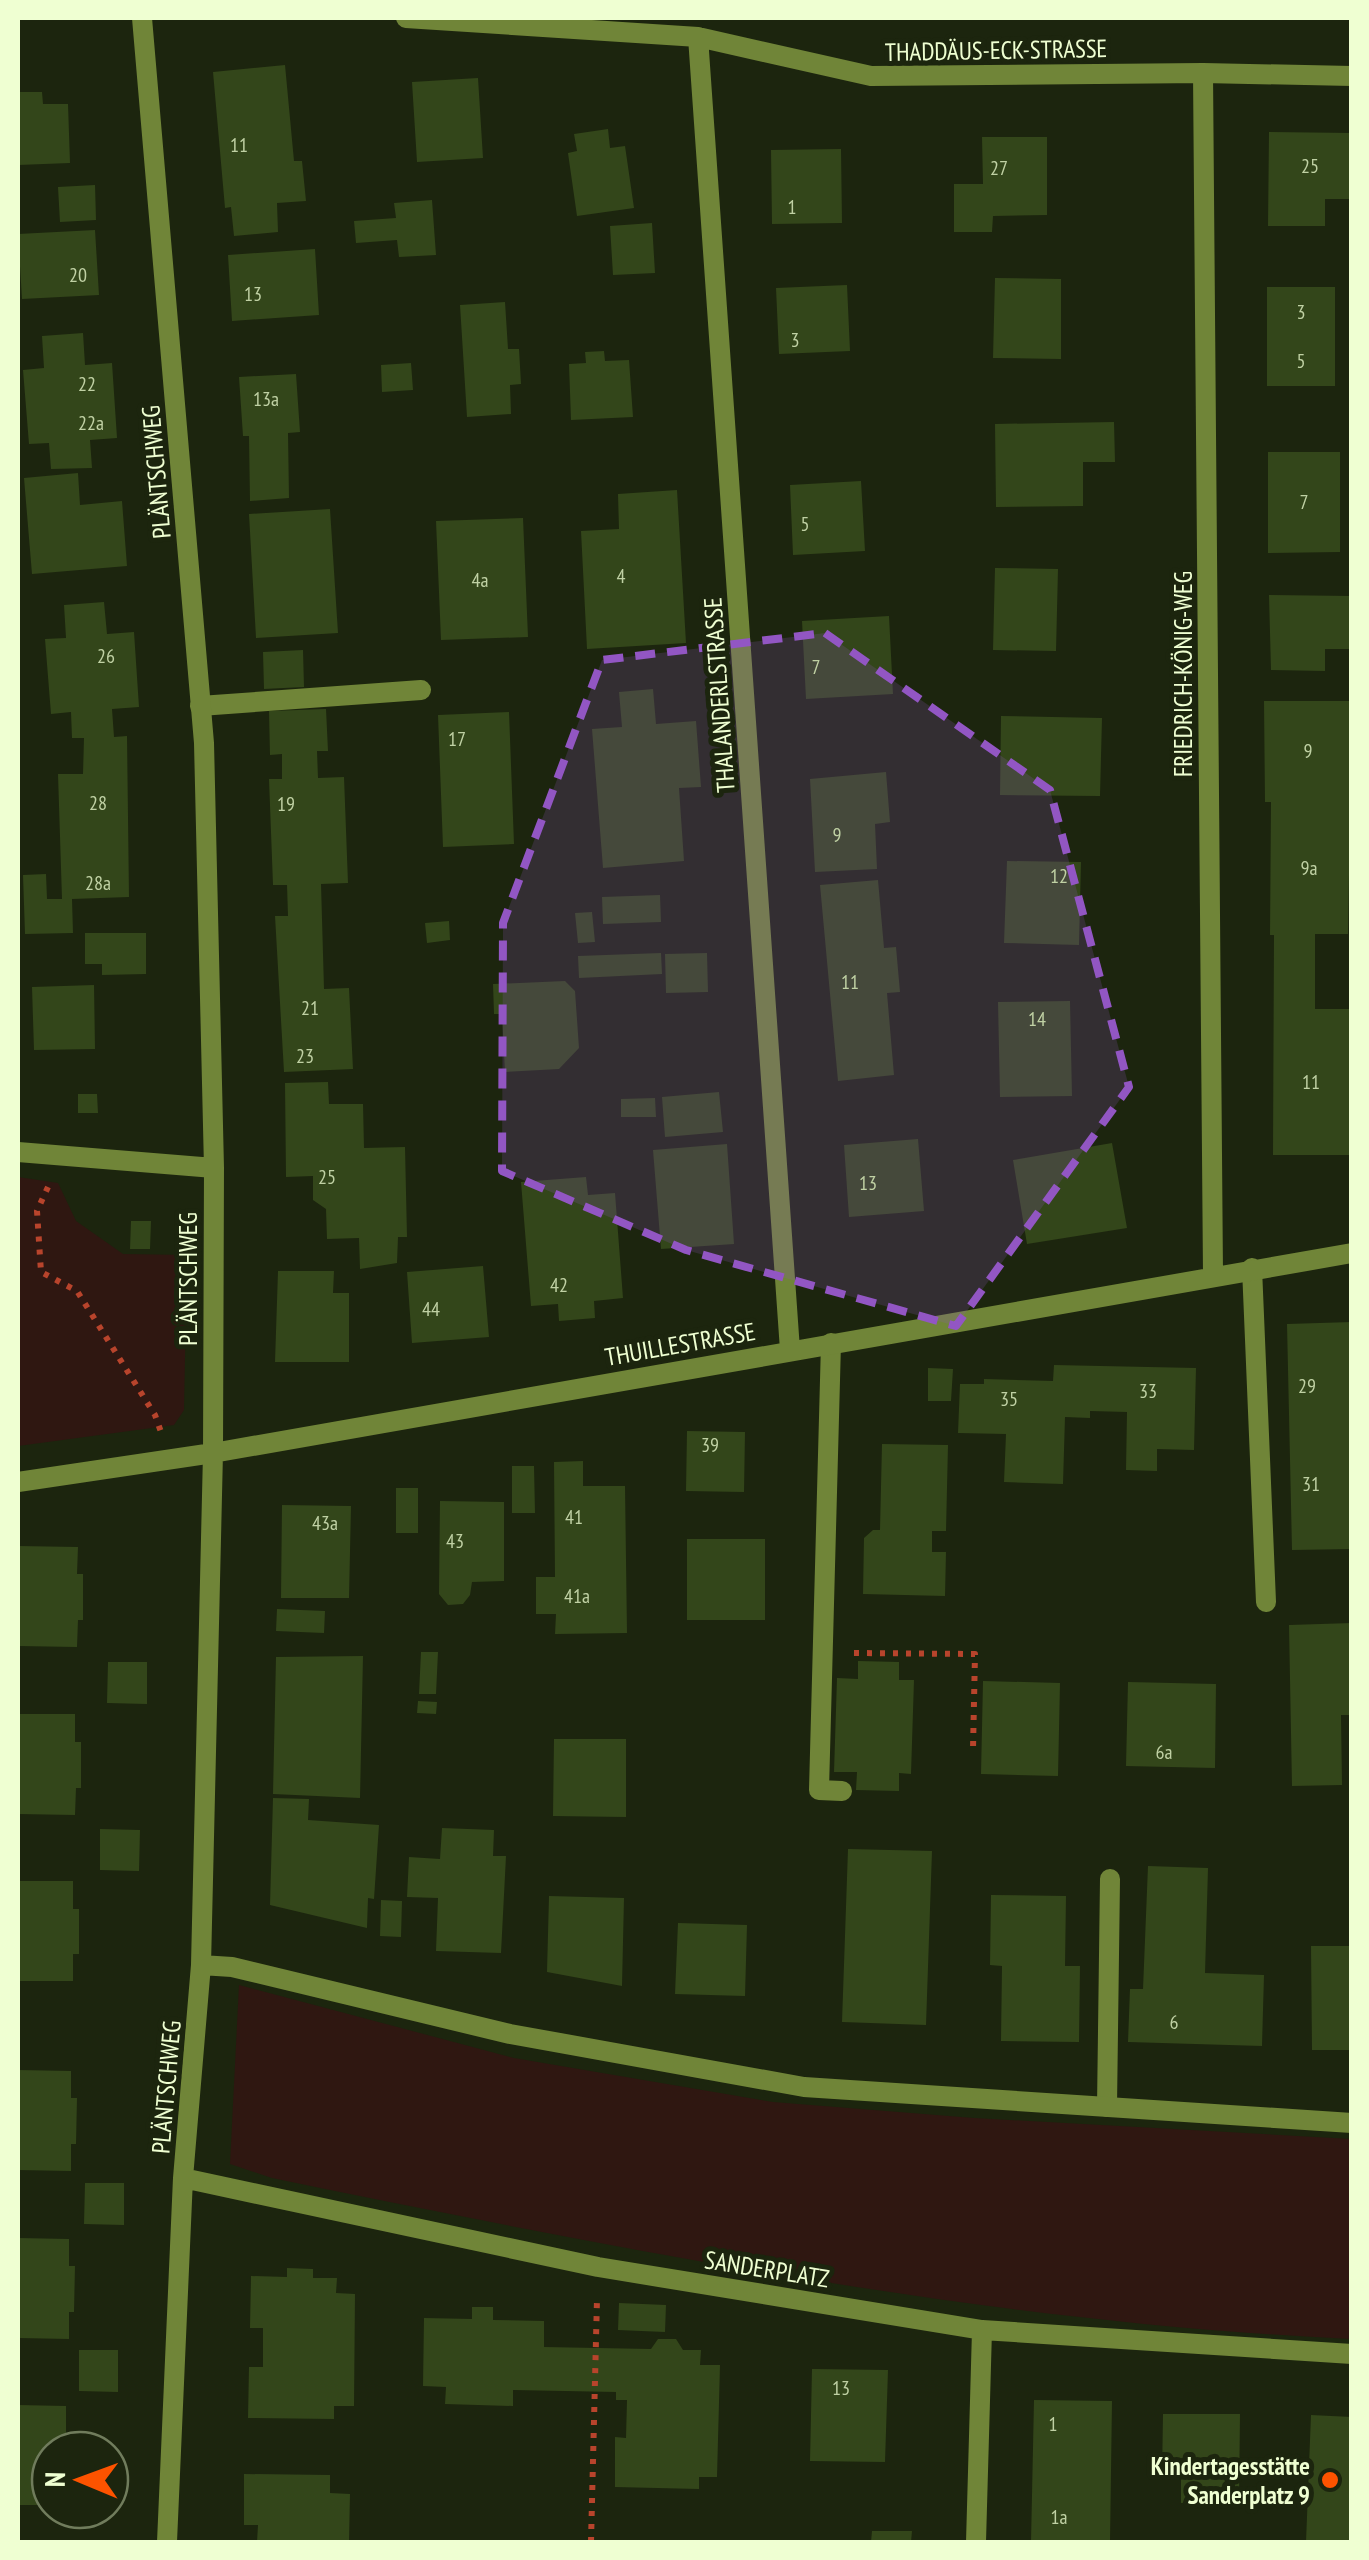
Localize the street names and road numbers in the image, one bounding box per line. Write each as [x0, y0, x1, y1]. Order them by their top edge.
street label: THADDÄUS-ECK-STRASSE [885, 32, 1107, 68]
street label: PLÄNTSCHWEG [134, 404, 178, 540]
street label: FRIEDRICH-KÖNIG-WEG [1167, 571, 1199, 777]
street label: THALANDERLSTRASSE [696, 596, 742, 794]
street label: PLÄNTSCHWEG [172, 1212, 204, 1346]
street label: THUILLESTRASSE [602, 1315, 758, 1373]
street label: PLÄNTSCHWEG [144, 2019, 188, 2155]
street label: SANDERPLATZ [703, 2243, 831, 2295]

